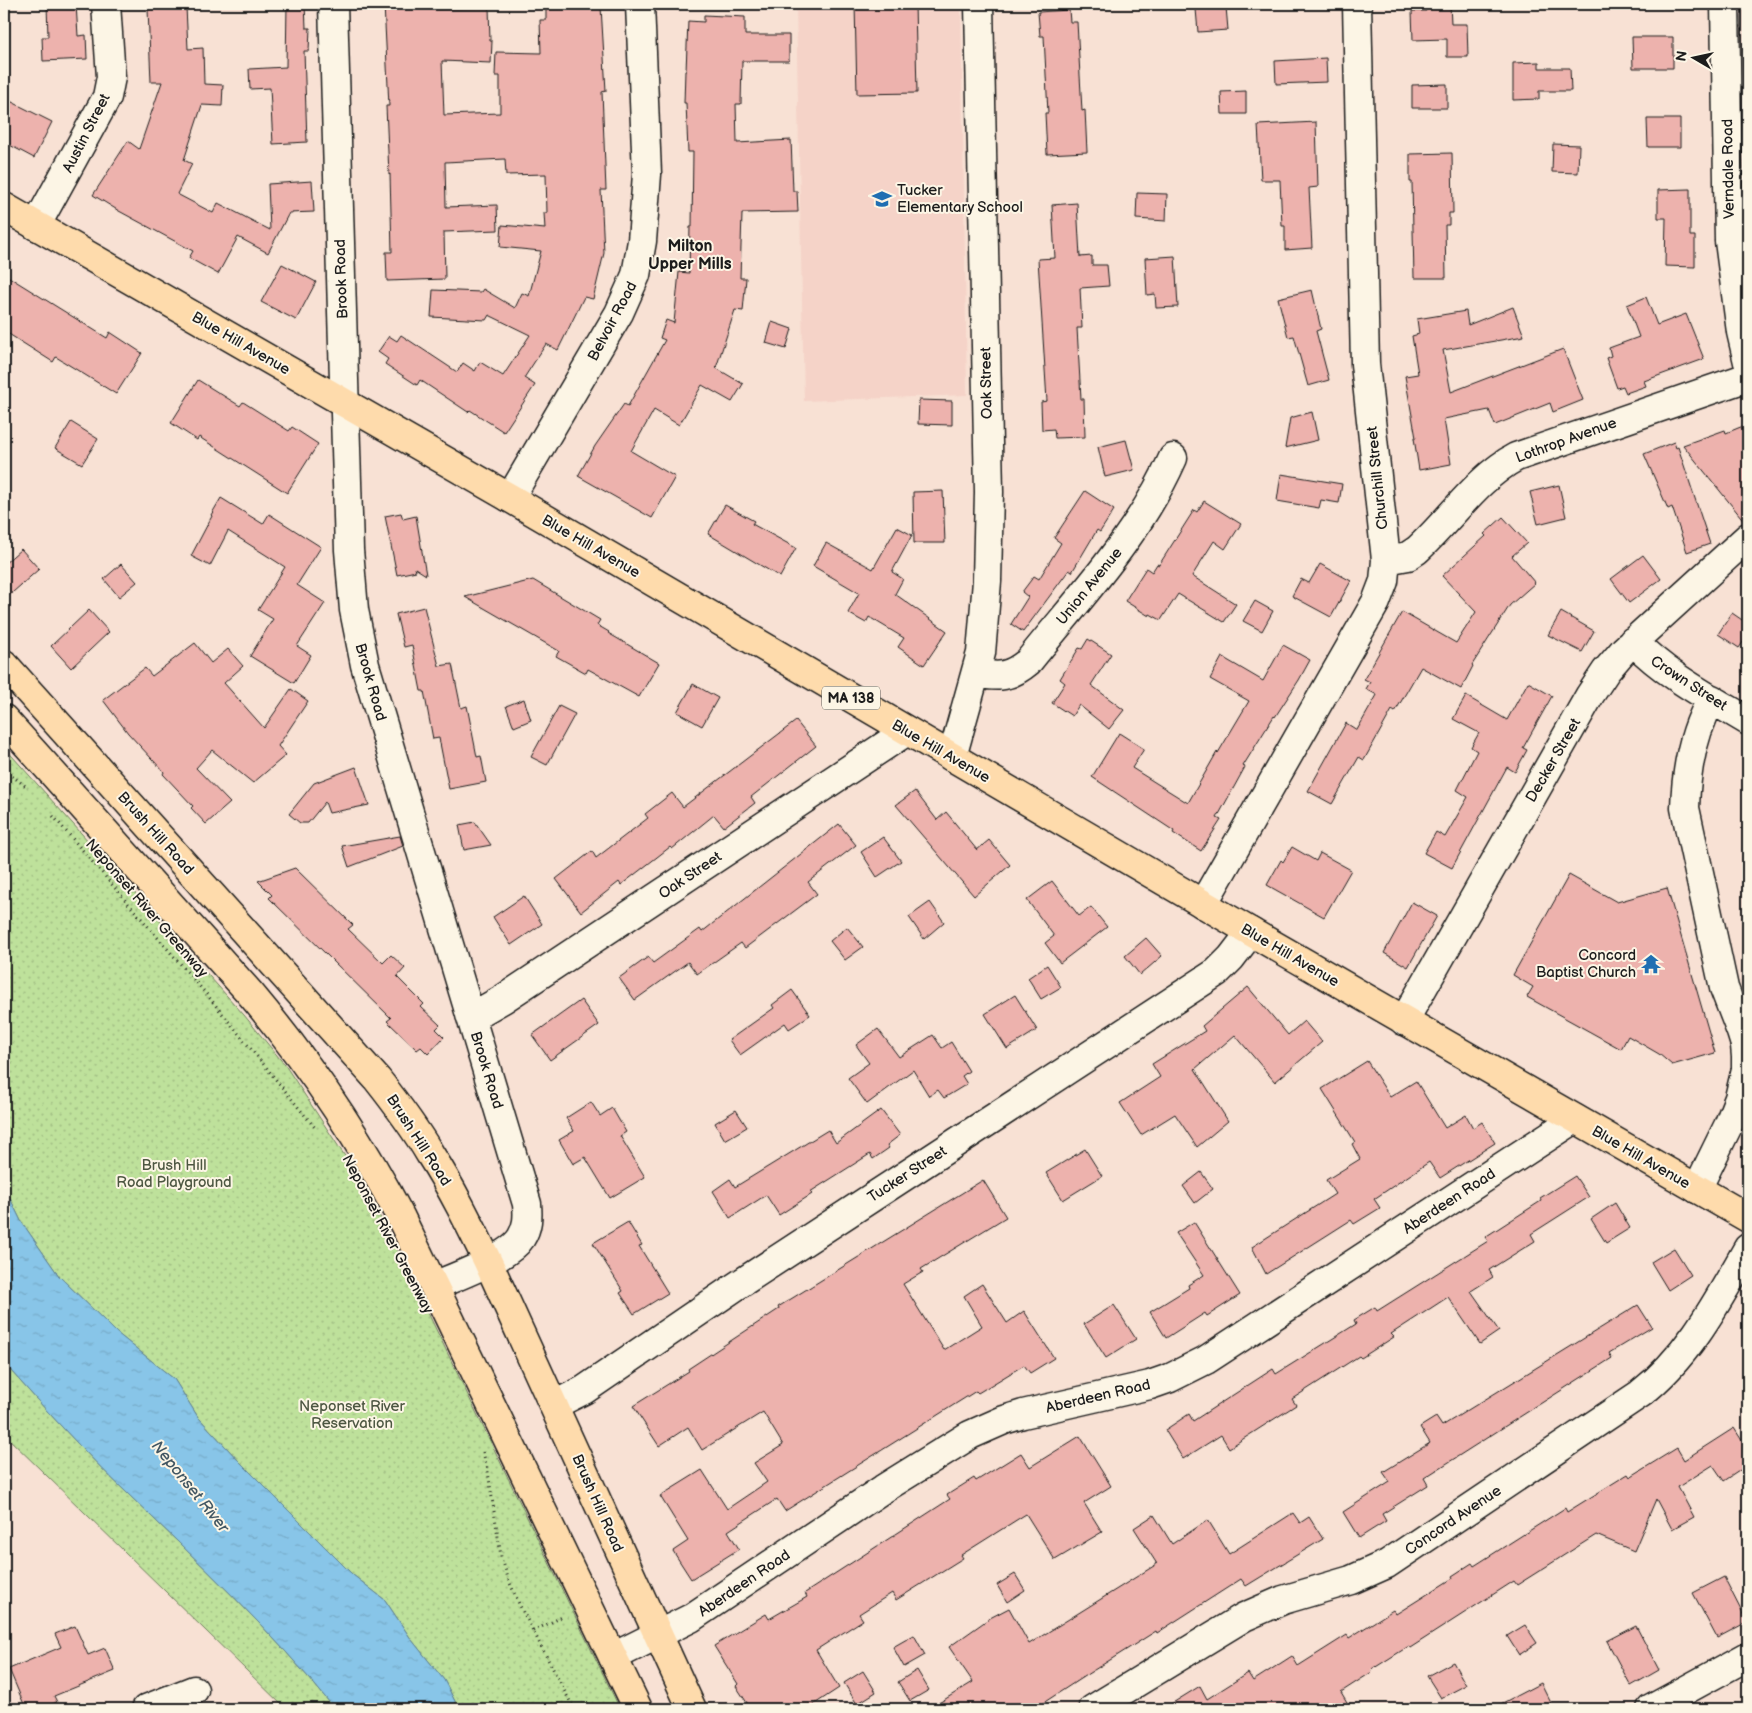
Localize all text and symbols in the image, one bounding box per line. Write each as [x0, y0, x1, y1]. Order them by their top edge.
north arrow [1670, 32, 1720, 82]
text: N [1672, 50, 1691, 63]
street label: Austin Street [58, 90, 115, 176]
street label: Verndale Road [1718, 119, 1739, 219]
place label: Tucker Elementary School [897, 181, 1023, 217]
school or university icon: Tucker Elementary School [871, 188, 893, 210]
district label: Milton Upper Mills [648, 237, 732, 274]
street label: Brook Road [331, 239, 352, 319]
street label: Belvoir Road [584, 278, 641, 364]
street label: Blue Hill Avenue [188, 308, 293, 379]
street label: Oak Street [976, 346, 997, 419]
street label: Lothrop Avenue [1513, 413, 1619, 468]
street label: Churchill Street [1363, 425, 1392, 531]
street label: Blue Hill Avenue [538, 511, 643, 582]
street label: Union Avenue [1052, 544, 1127, 629]
street label: Brook Road [350, 641, 391, 723]
street label: Crown Street [1647, 652, 1731, 715]
road number: MA 138 [822, 686, 880, 710]
street label: Decker Street [1522, 714, 1585, 806]
street label: Blue Hill Avenue [888, 716, 993, 787]
street label: Brush Hill Road [113, 788, 198, 879]
street label: Neponset River Greenway [81, 835, 212, 982]
street label: Oak Street [655, 847, 726, 903]
street label: Blue Hill Avenue [1237, 920, 1342, 991]
place label: Concord Baptist Church [1536, 946, 1636, 982]
temple icon: Concord Baptist Church [1640, 953, 1662, 975]
street label: Brook Road [466, 1029, 507, 1111]
street label: Brush Hill Road [382, 1091, 455, 1190]
street label: Blue Hill Avenue [1588, 1122, 1693, 1193]
street label: Tucker Street [864, 1142, 951, 1207]
street label: Neponset River Greenway [337, 1151, 438, 1317]
park label: Brush Hill Road Playground [116, 1156, 232, 1192]
street label: Aberdeen Road [1399, 1164, 1499, 1238]
street label: Aberdeen Road [1044, 1375, 1152, 1418]
park label: Neponset River Reservation [299, 1397, 405, 1433]
water label: Neponset River [147, 1437, 233, 1538]
street label: Brush Hill Road [567, 1451, 628, 1555]
street label: Concord Avenue [1401, 1481, 1505, 1560]
street label: Aberdeen Road [695, 1546, 794, 1621]

